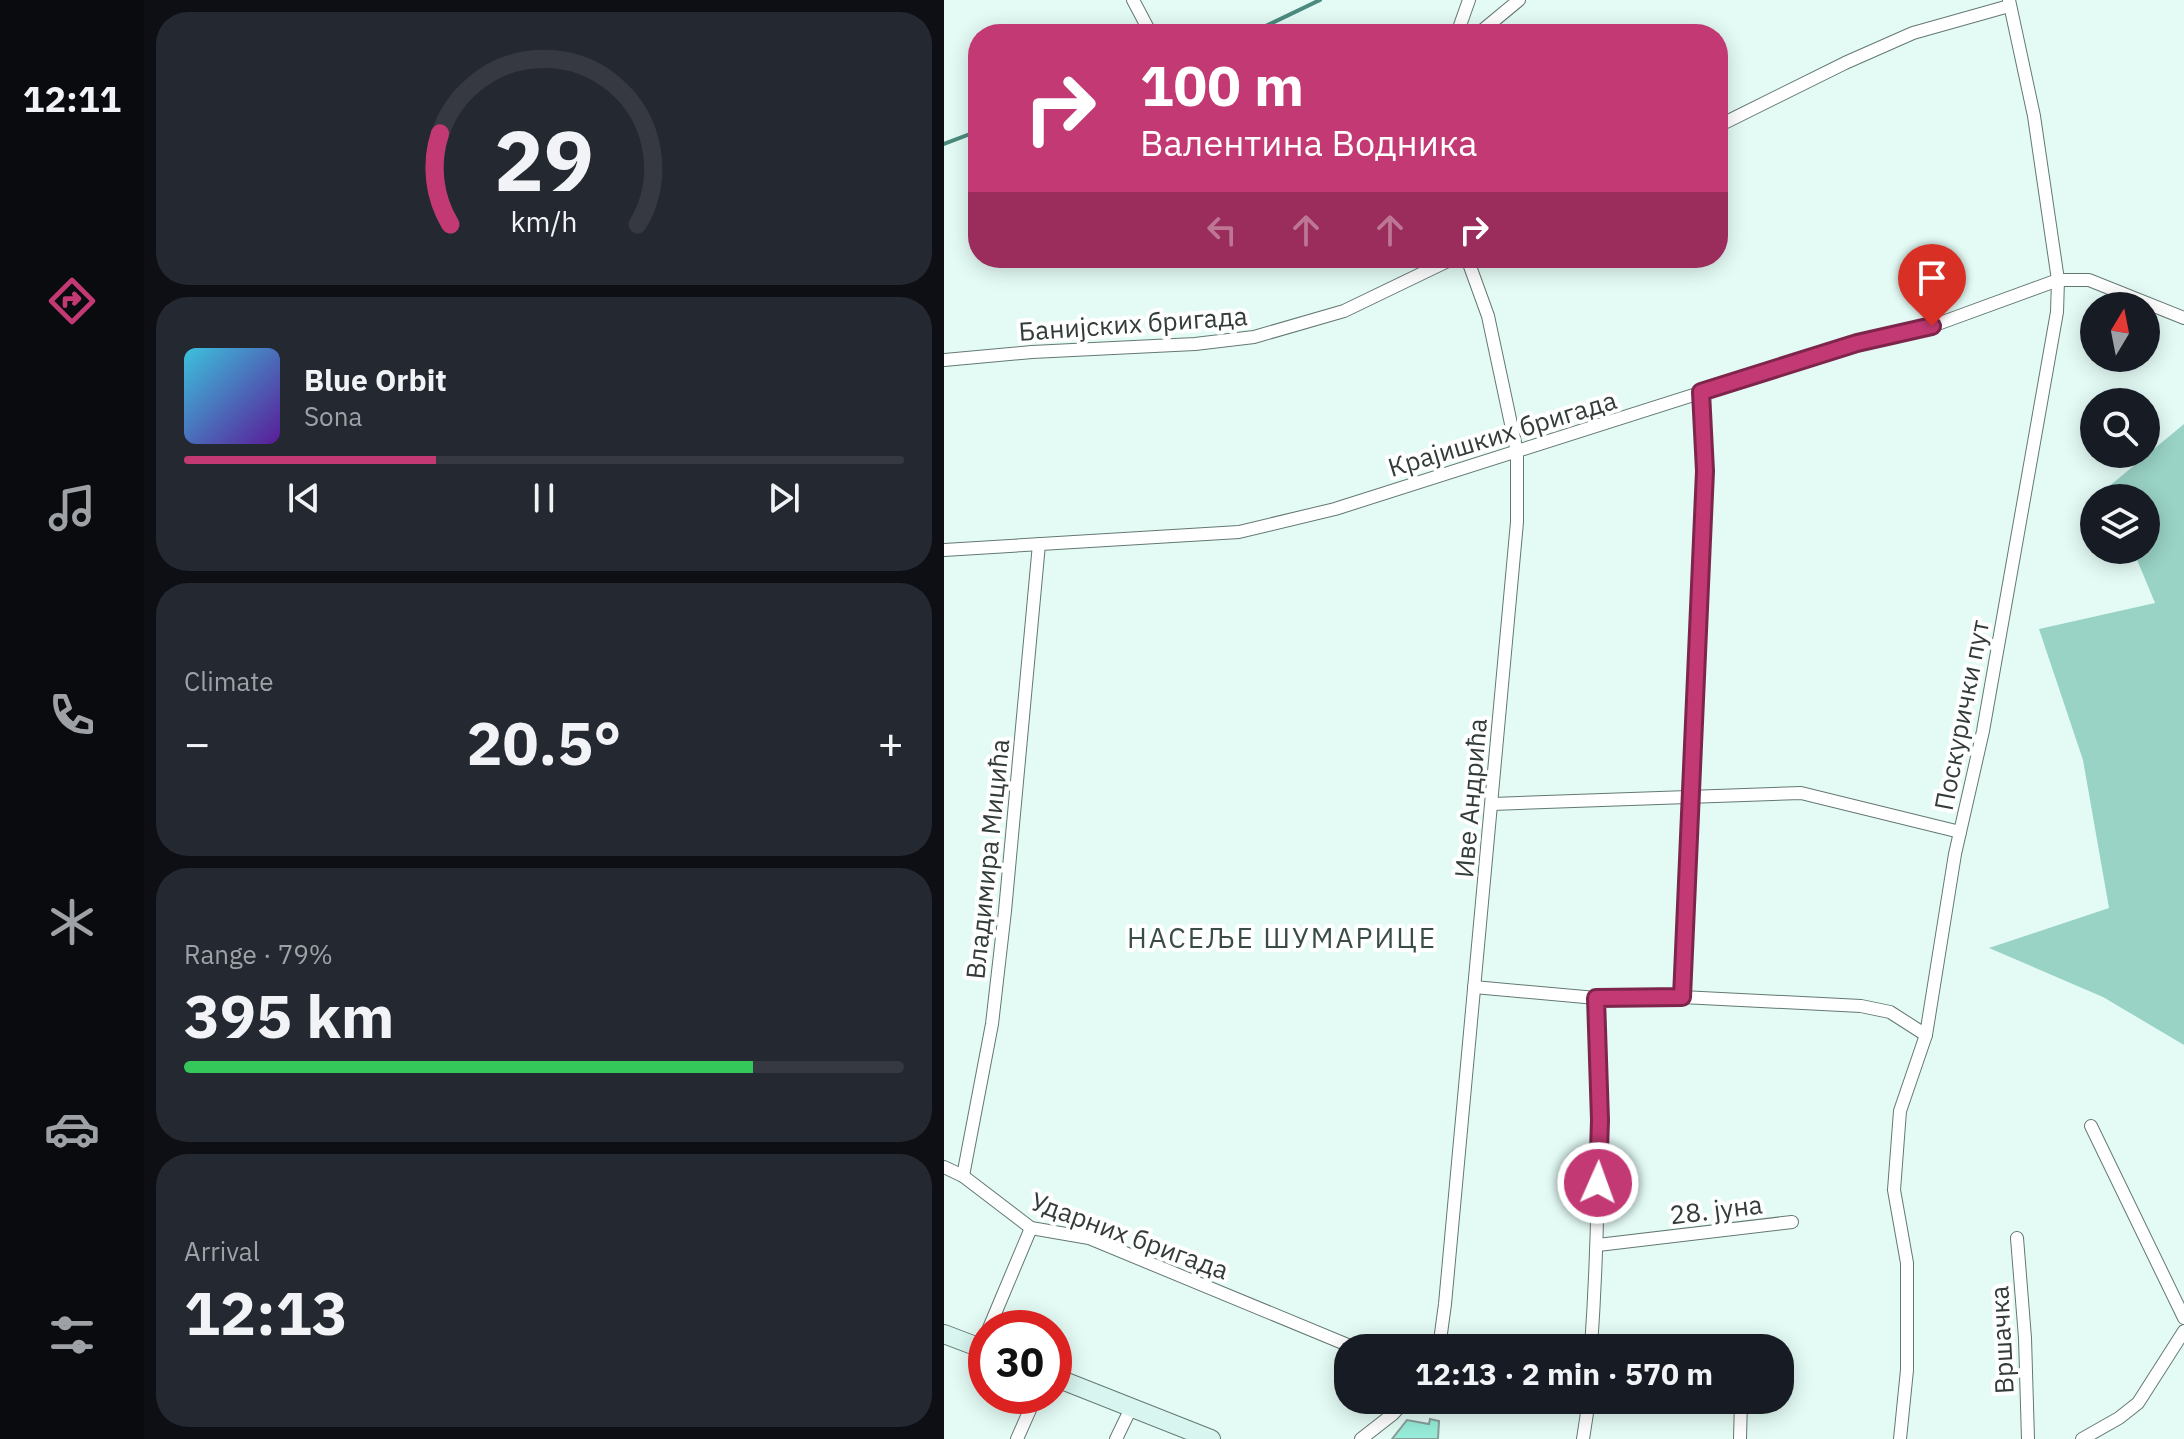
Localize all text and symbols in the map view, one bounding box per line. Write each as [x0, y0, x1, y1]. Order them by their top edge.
text: 100 m [1140, 49, 1304, 121]
icon: right [1008, 56, 1112, 160]
text: 12:11 [23, 75, 121, 122]
text: 29 [494, 105, 594, 213]
text: Валентина Водника [1140, 119, 1478, 166]
text: km/h [510, 203, 578, 240]
icon: left [1200, 208, 1244, 252]
icon: ahead [1284, 208, 1328, 252]
icon: ahead [1368, 208, 1412, 252]
icon: right [1452, 208, 1496, 252]
pin [1898, 244, 1966, 326]
icon: arrive [1910, 256, 1954, 300]
icon: directions [44, 273, 100, 329]
north arrow [2080, 292, 2160, 372]
map controls [2080, 292, 2160, 564]
street label: Банијских бригада [1017, 298, 1249, 348]
text: Blue Orbit [304, 360, 447, 399]
street label: Крајишких бригада [1383, 382, 1621, 484]
button: search [2080, 388, 2160, 468]
text: Sona [304, 399, 362, 433]
icon: previous [282, 476, 326, 520]
icon: pause [522, 476, 566, 520]
icon: next [762, 476, 806, 520]
icon: music [44, 480, 100, 536]
button: layers [2080, 484, 2160, 564]
street label: Поскурички пут [1926, 617, 1996, 813]
text: Climate [184, 664, 274, 698]
icon: phone [44, 687, 100, 743]
text: 20.5° [467, 703, 621, 782]
text: − [184, 714, 210, 771]
text: + [878, 714, 904, 771]
street label: Иве Андрића [1446, 717, 1494, 879]
street label: Владимира Мицића [957, 737, 1017, 981]
icon: climate [44, 894, 100, 950]
district label: НАСЕЉЕ ШУМАРИЦЕ [1127, 919, 1437, 956]
text: Range · 79% [184, 937, 333, 971]
text: 395 km [184, 976, 394, 1055]
icon: car [44, 1101, 100, 1157]
position arrow [1556, 1141, 1640, 1225]
street label: Ударних бригада [1026, 1183, 1234, 1287]
street label: 28. јуна [1668, 1186, 1764, 1232]
text: Arrival [184, 1234, 260, 1268]
text: 12:13 [184, 1273, 348, 1352]
street label: Вршачка [1981, 1285, 2021, 1395]
icon: filters [44, 1307, 100, 1363]
speed limit sign: 30 [968, 1310, 1072, 1414]
text: 12:13 · 2 min · 570 m [1415, 1354, 1713, 1393]

